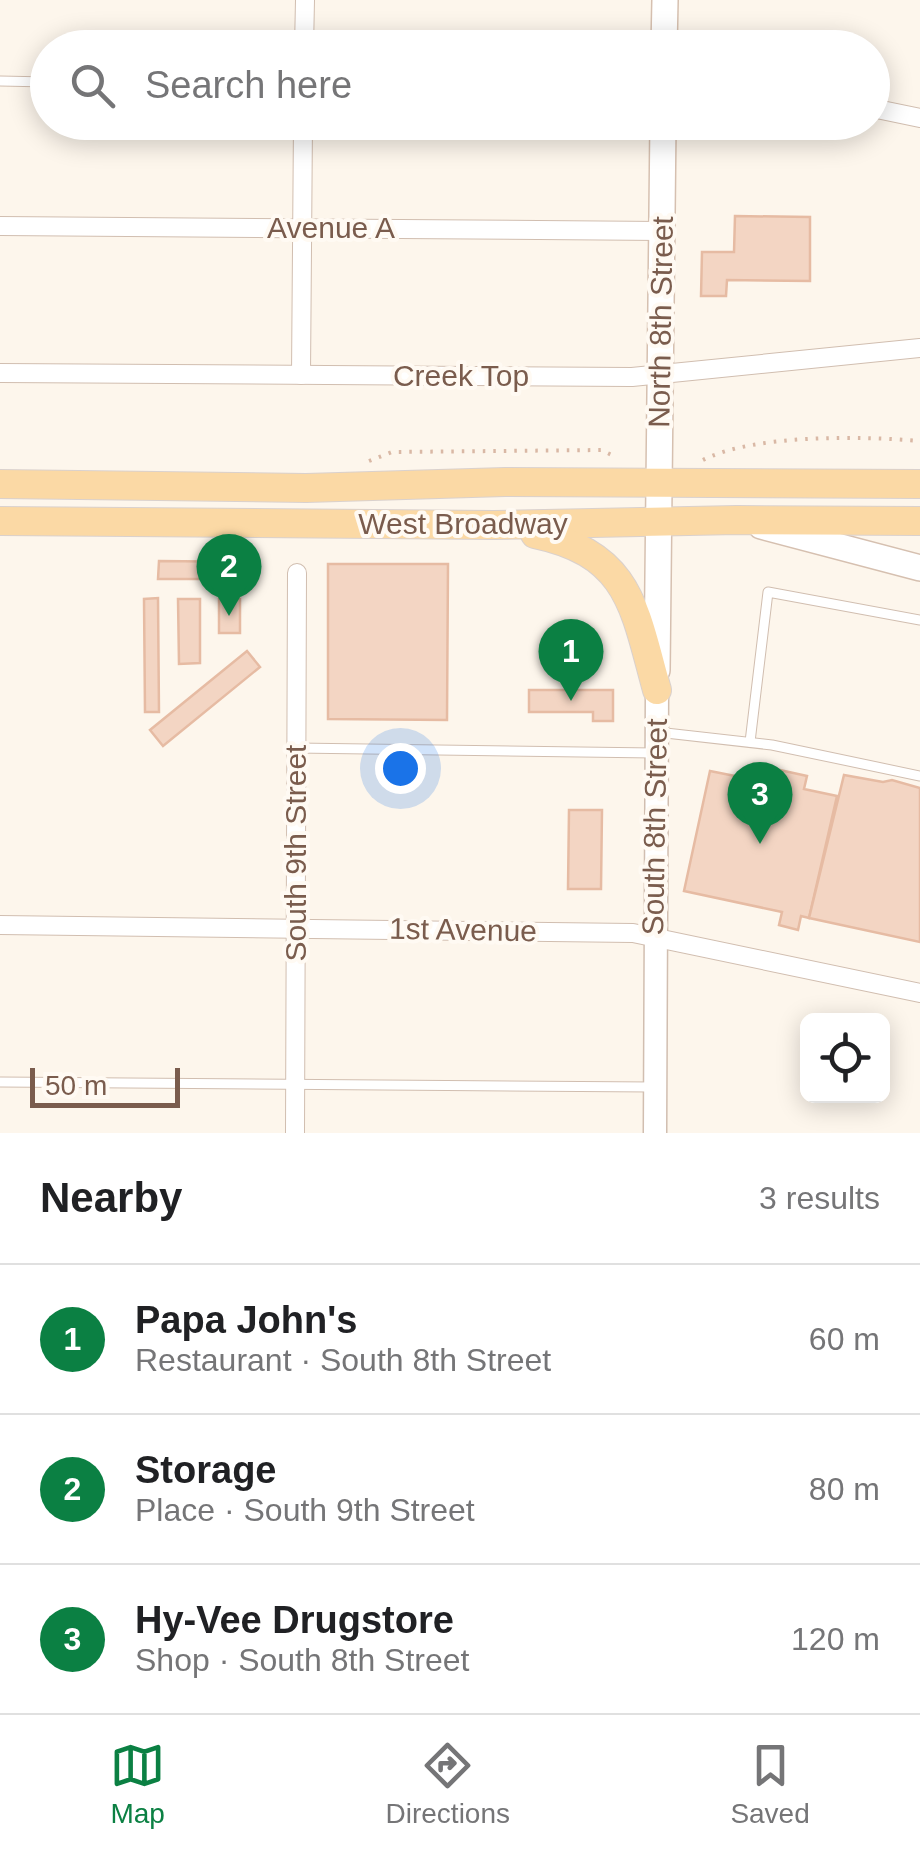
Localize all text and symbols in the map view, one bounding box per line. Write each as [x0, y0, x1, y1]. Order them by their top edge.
search box [30, 30, 890, 140]
icon: search [65, 58, 120, 113]
text: Search here [145, 64, 352, 106]
street label: Avenue A [267, 211, 395, 244]
street label: North 8th Street [642, 215, 679, 428]
street label: Creek Top [393, 359, 529, 392]
street label: West Broadway [358, 507, 568, 540]
pin: 2 [196, 534, 262, 616]
pin: 1 [538, 618, 604, 701]
street label: South 8th Street [636, 718, 673, 936]
your location [375, 743, 426, 794]
street label: South 9th Street [279, 744, 312, 961]
pin: 3 [728, 762, 792, 844]
street label: 1st Avenue [389, 912, 537, 947]
map controls [800, 1013, 890, 1103]
button: locate [800, 1013, 890, 1103]
scale bar [30, 1063, 180, 1108]
text: 50 m [45, 1070, 107, 1101]
text: Nearby [40, 1174, 182, 1221]
text: 3 results [759, 1180, 880, 1216]
text: Papa John's [135, 1299, 357, 1341]
text: 1 [64, 1321, 81, 1357]
text: 60 m [809, 1321, 880, 1357]
text: Restaurant · South 8th Street [135, 1342, 551, 1378]
text: Storage [135, 1449, 276, 1491]
text: 2 [64, 1471, 81, 1507]
text: 80 m [809, 1471, 880, 1507]
text: Place · South 9th Street [135, 1492, 475, 1528]
text: Hy-Vee Drugstore [135, 1599, 454, 1641]
text: 3 [64, 1621, 81, 1657]
text: 120 m [791, 1621, 880, 1657]
text: Shop · South 8th Street [135, 1642, 469, 1678]
tab: Map [110, 1738, 165, 1830]
tab: Directions [386, 1738, 510, 1830]
tab: Saved [730, 1738, 810, 1830]

